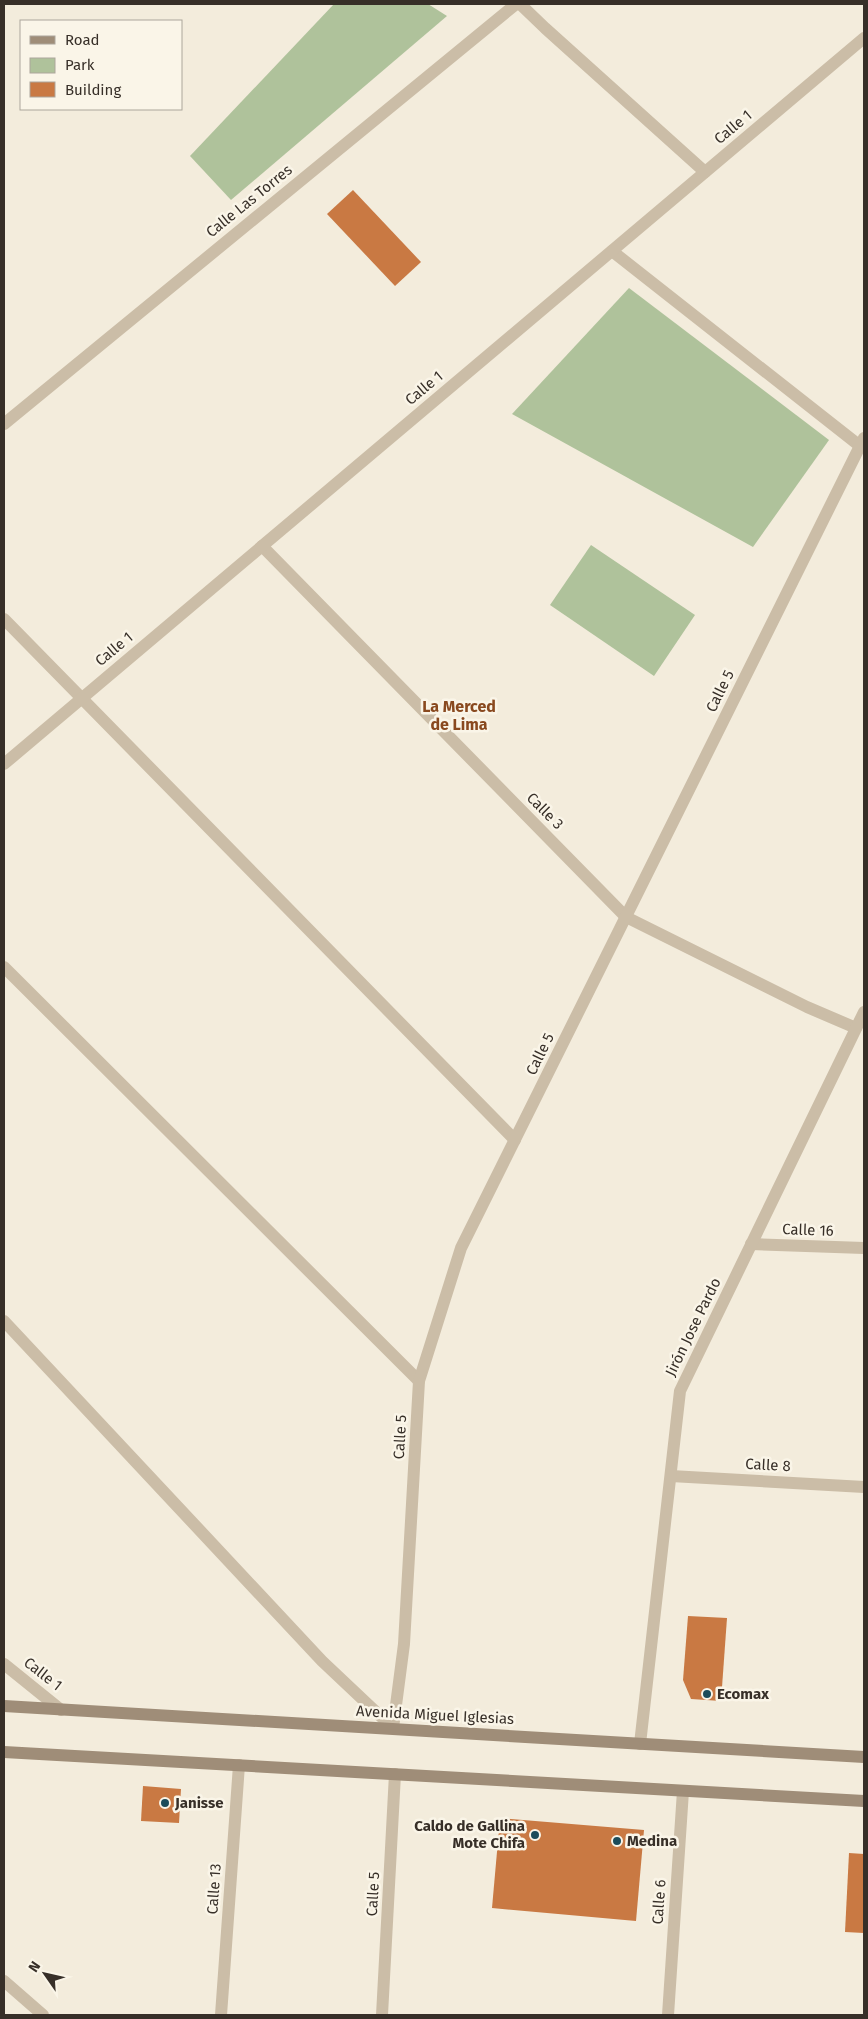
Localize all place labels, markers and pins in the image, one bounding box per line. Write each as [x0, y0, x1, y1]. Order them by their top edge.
place label: Ecomax [717, 1685, 769, 1703]
marker: Ecomax [701, 1688, 713, 1700]
place label: Janisse [174, 1794, 224, 1812]
marker: Janisse [159, 1797, 171, 1809]
place label: Caldo de Gallina Mote Chifa [414, 1817, 525, 1852]
marker: Caldo de Gallina Mote Chifa [529, 1829, 541, 1841]
place label: Medina [627, 1832, 677, 1850]
marker: Medina [611, 1835, 623, 1847]

